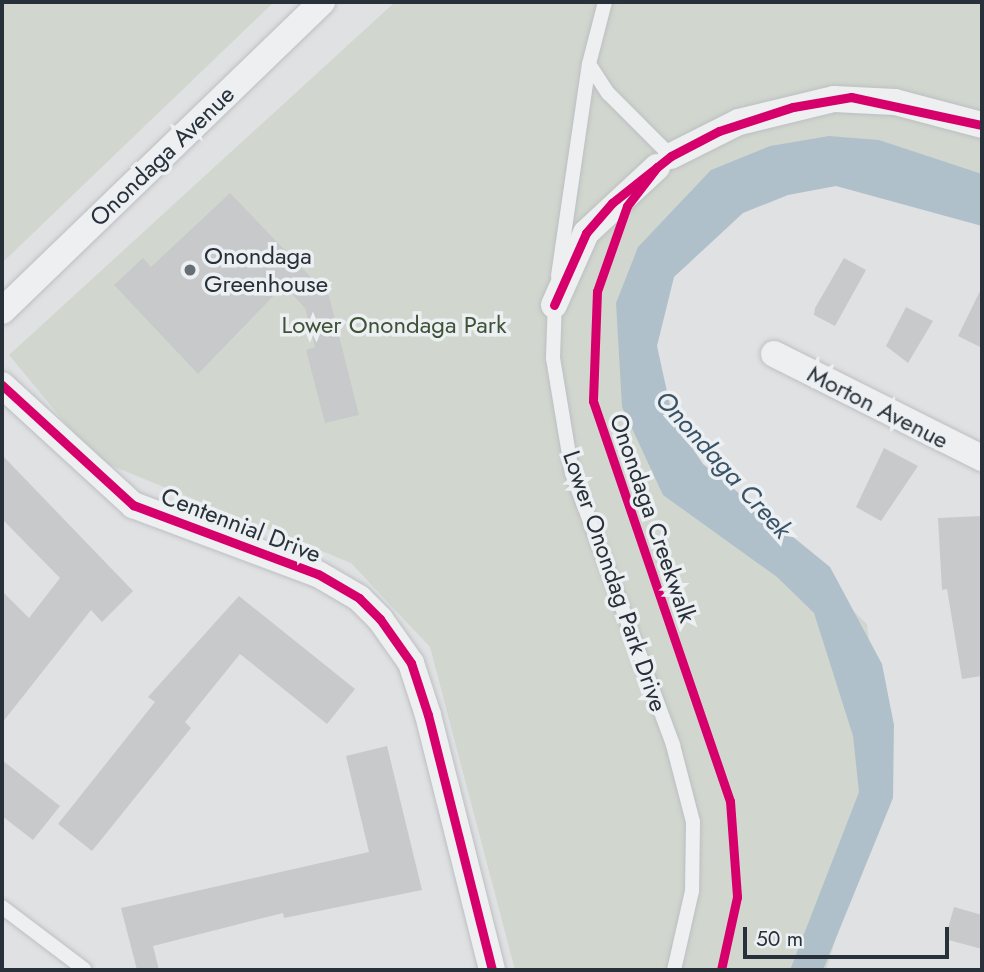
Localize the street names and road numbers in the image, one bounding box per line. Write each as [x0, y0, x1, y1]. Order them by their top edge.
street label: Onondaga Avenue [84, 80, 240, 232]
street label: Morton Avenue [803, 359, 953, 455]
street label: Onondaga Creekwalk [604, 410, 702, 626]
street label: Lower Onondag Park Drive [557, 447, 673, 715]
street label: Centennial Drive [157, 481, 325, 569]

